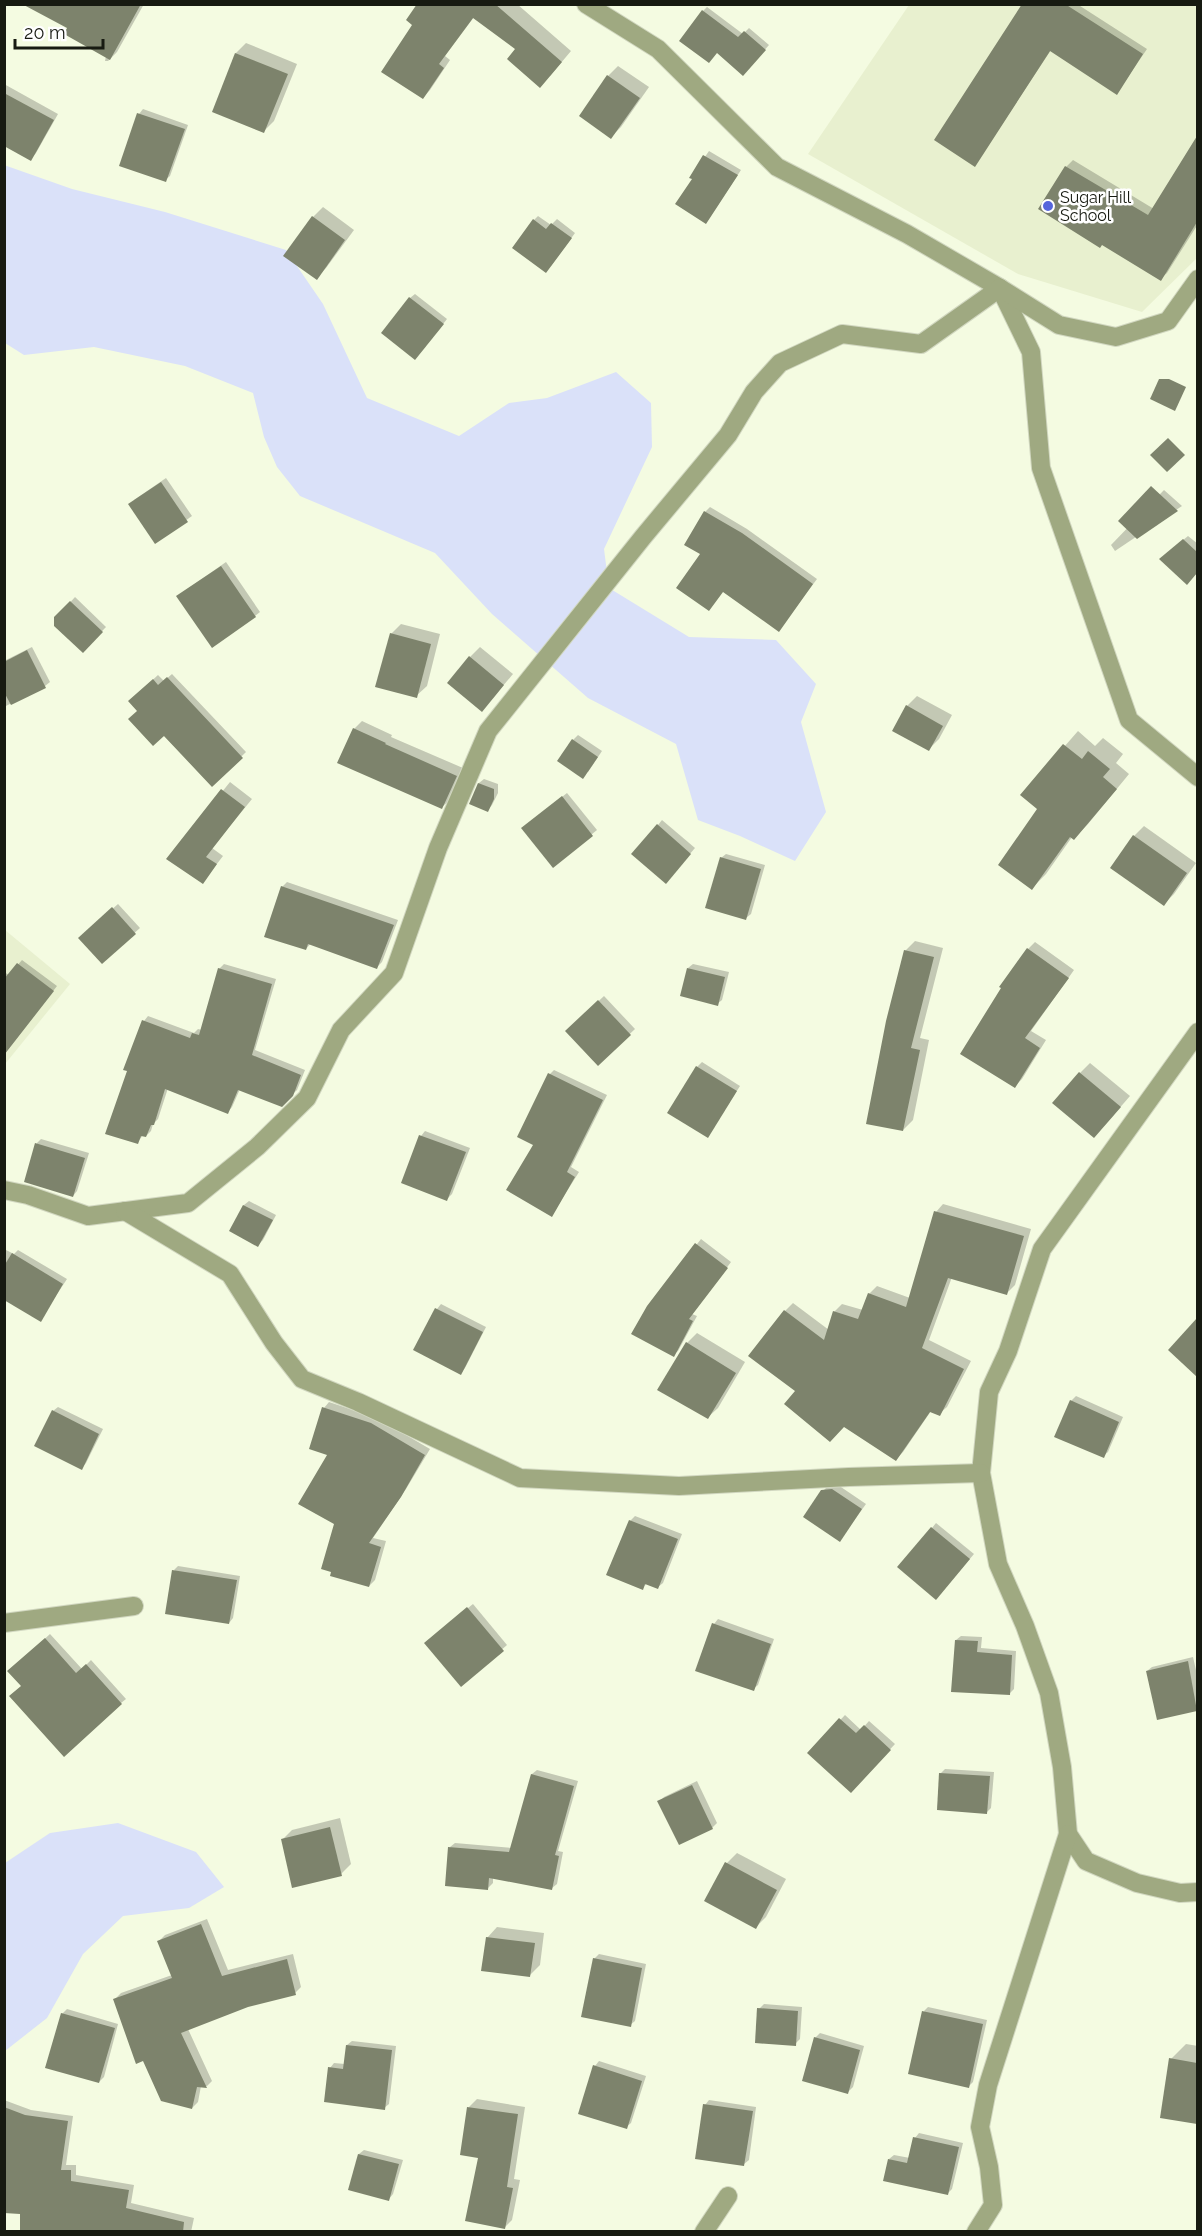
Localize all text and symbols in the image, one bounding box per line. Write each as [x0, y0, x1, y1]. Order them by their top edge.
scale bar [15, 12, 104, 50]
text: 20 m [24, 22, 66, 43]
place label: Sugar Hill School [1060, 188, 1132, 225]
marker: Sugar Hill School [1041, 199, 1055, 213]

